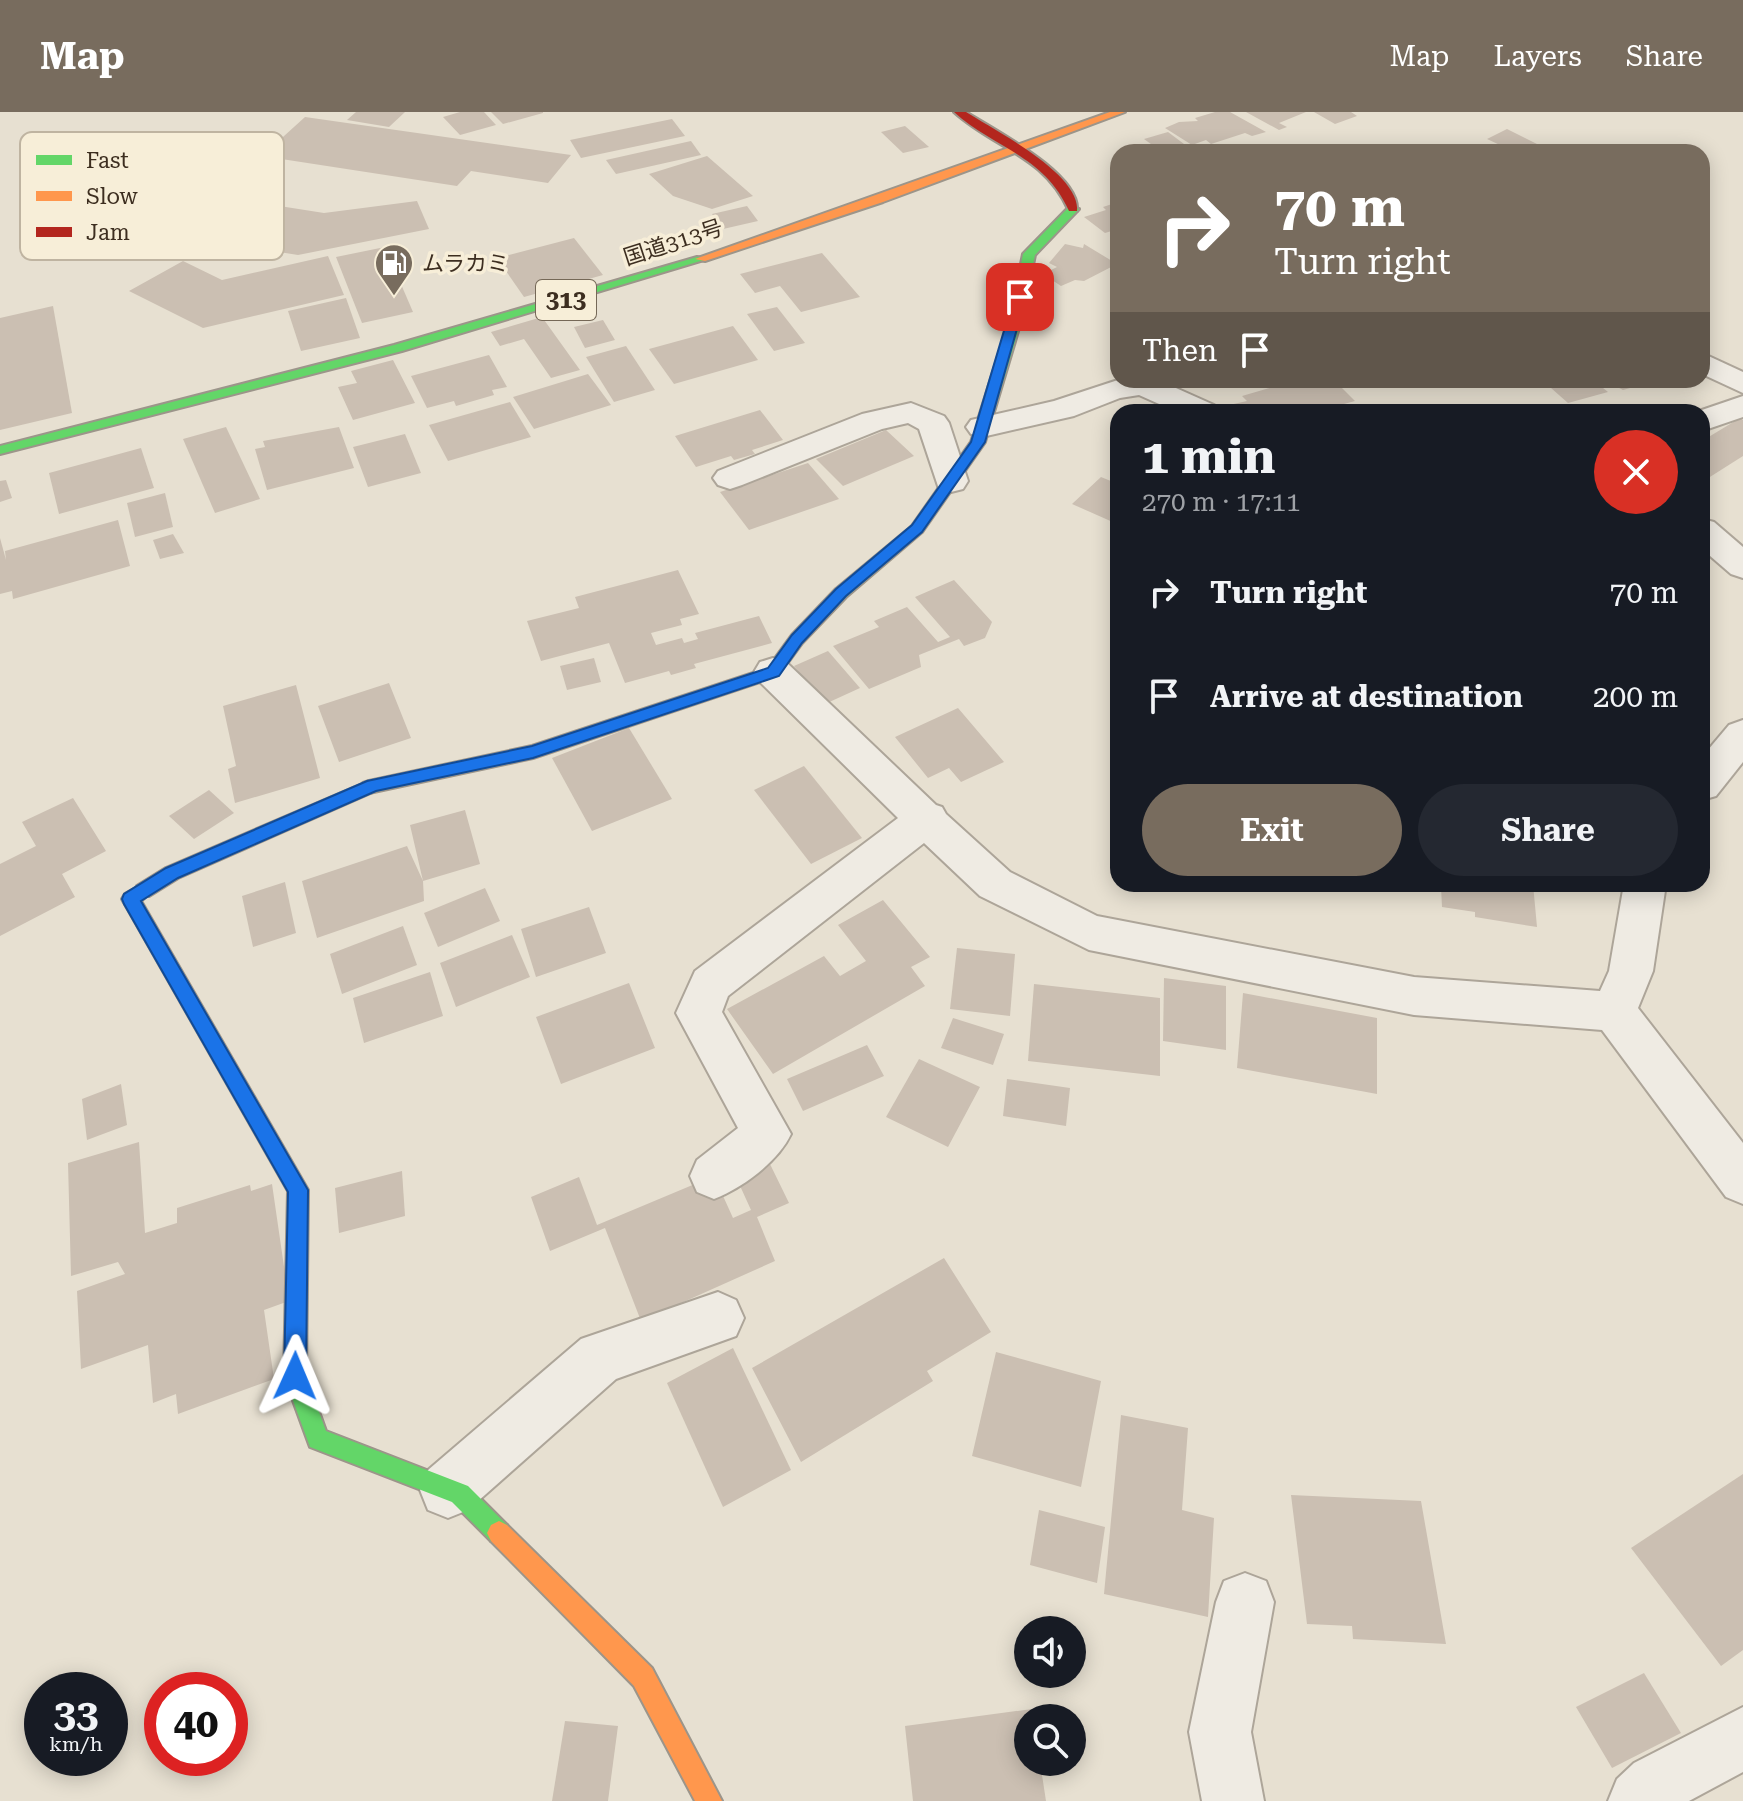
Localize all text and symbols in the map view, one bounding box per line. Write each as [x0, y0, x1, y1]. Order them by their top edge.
text: Map [40, 34, 125, 78]
text: Map [1390, 40, 1449, 73]
text: Layers [1493, 40, 1582, 73]
text: Share [1626, 40, 1703, 73]
legend [20, 132, 284, 260]
text: Fast [86, 148, 129, 173]
text: 70 m [1274, 174, 1405, 240]
icon: right [1142, 176, 1246, 280]
text: Slow [86, 184, 139, 209]
street label: 国道313号 [620, 215, 726, 270]
text: Jam [86, 220, 130, 245]
text: Turn right [1274, 241, 1451, 283]
fuel station icon: ムラカミ [373, 242, 415, 297]
place label: ムラカミ [422, 251, 509, 276]
pin [986, 263, 1054, 331]
icon: arrive [998, 275, 1042, 319]
road number: 313 [536, 280, 596, 320]
icon: arrive [1233, 328, 1277, 372]
text: Then [1142, 333, 1217, 368]
text: 1 min [1142, 429, 1275, 485]
button: close [1594, 430, 1678, 514]
text: 270 m · 17:11 [1142, 487, 1301, 517]
icon: right [1142, 570, 1186, 614]
text: Turn right [1210, 575, 1367, 610]
text: 70 m [1609, 575, 1678, 610]
icon: arrive [1142, 674, 1186, 718]
text: Arrive at destination [1210, 679, 1523, 714]
text: 200 m [1593, 679, 1678, 714]
button: Exit [1142, 784, 1402, 876]
button: Share [1418, 784, 1678, 876]
position arrow [253, 1334, 337, 1418]
map controls [1014, 1616, 1086, 1776]
button: sound [1014, 1616, 1086, 1688]
speed limit sign: 40 [144, 1672, 248, 1776]
text: 33 [54, 1690, 98, 1737]
button: search [1014, 1704, 1086, 1776]
text: km/h [49, 1732, 103, 1756]

